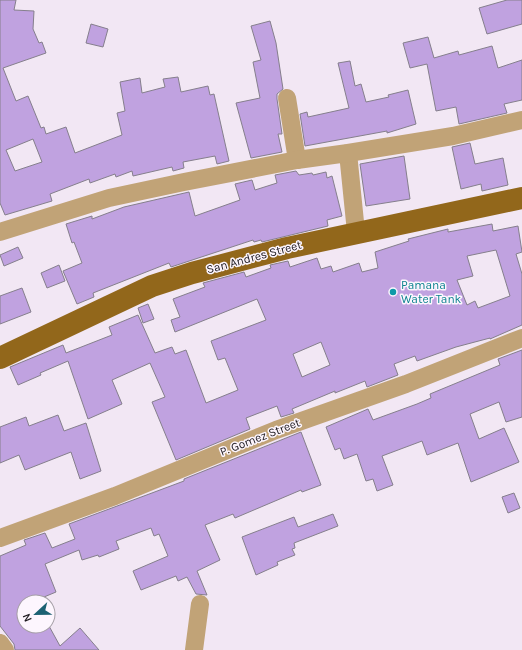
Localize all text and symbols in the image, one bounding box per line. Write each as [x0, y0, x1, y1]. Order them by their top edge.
street label: San Andres Street [205, 237, 304, 276]
place label: Pamana Water Tank [401, 278, 462, 306]
marker: Pamana Water Tank [388, 287, 398, 297]
street label: P. Gomez Street [218, 415, 303, 459]
north arrow [16, 594, 56, 634]
text: N [20, 611, 35, 624]

